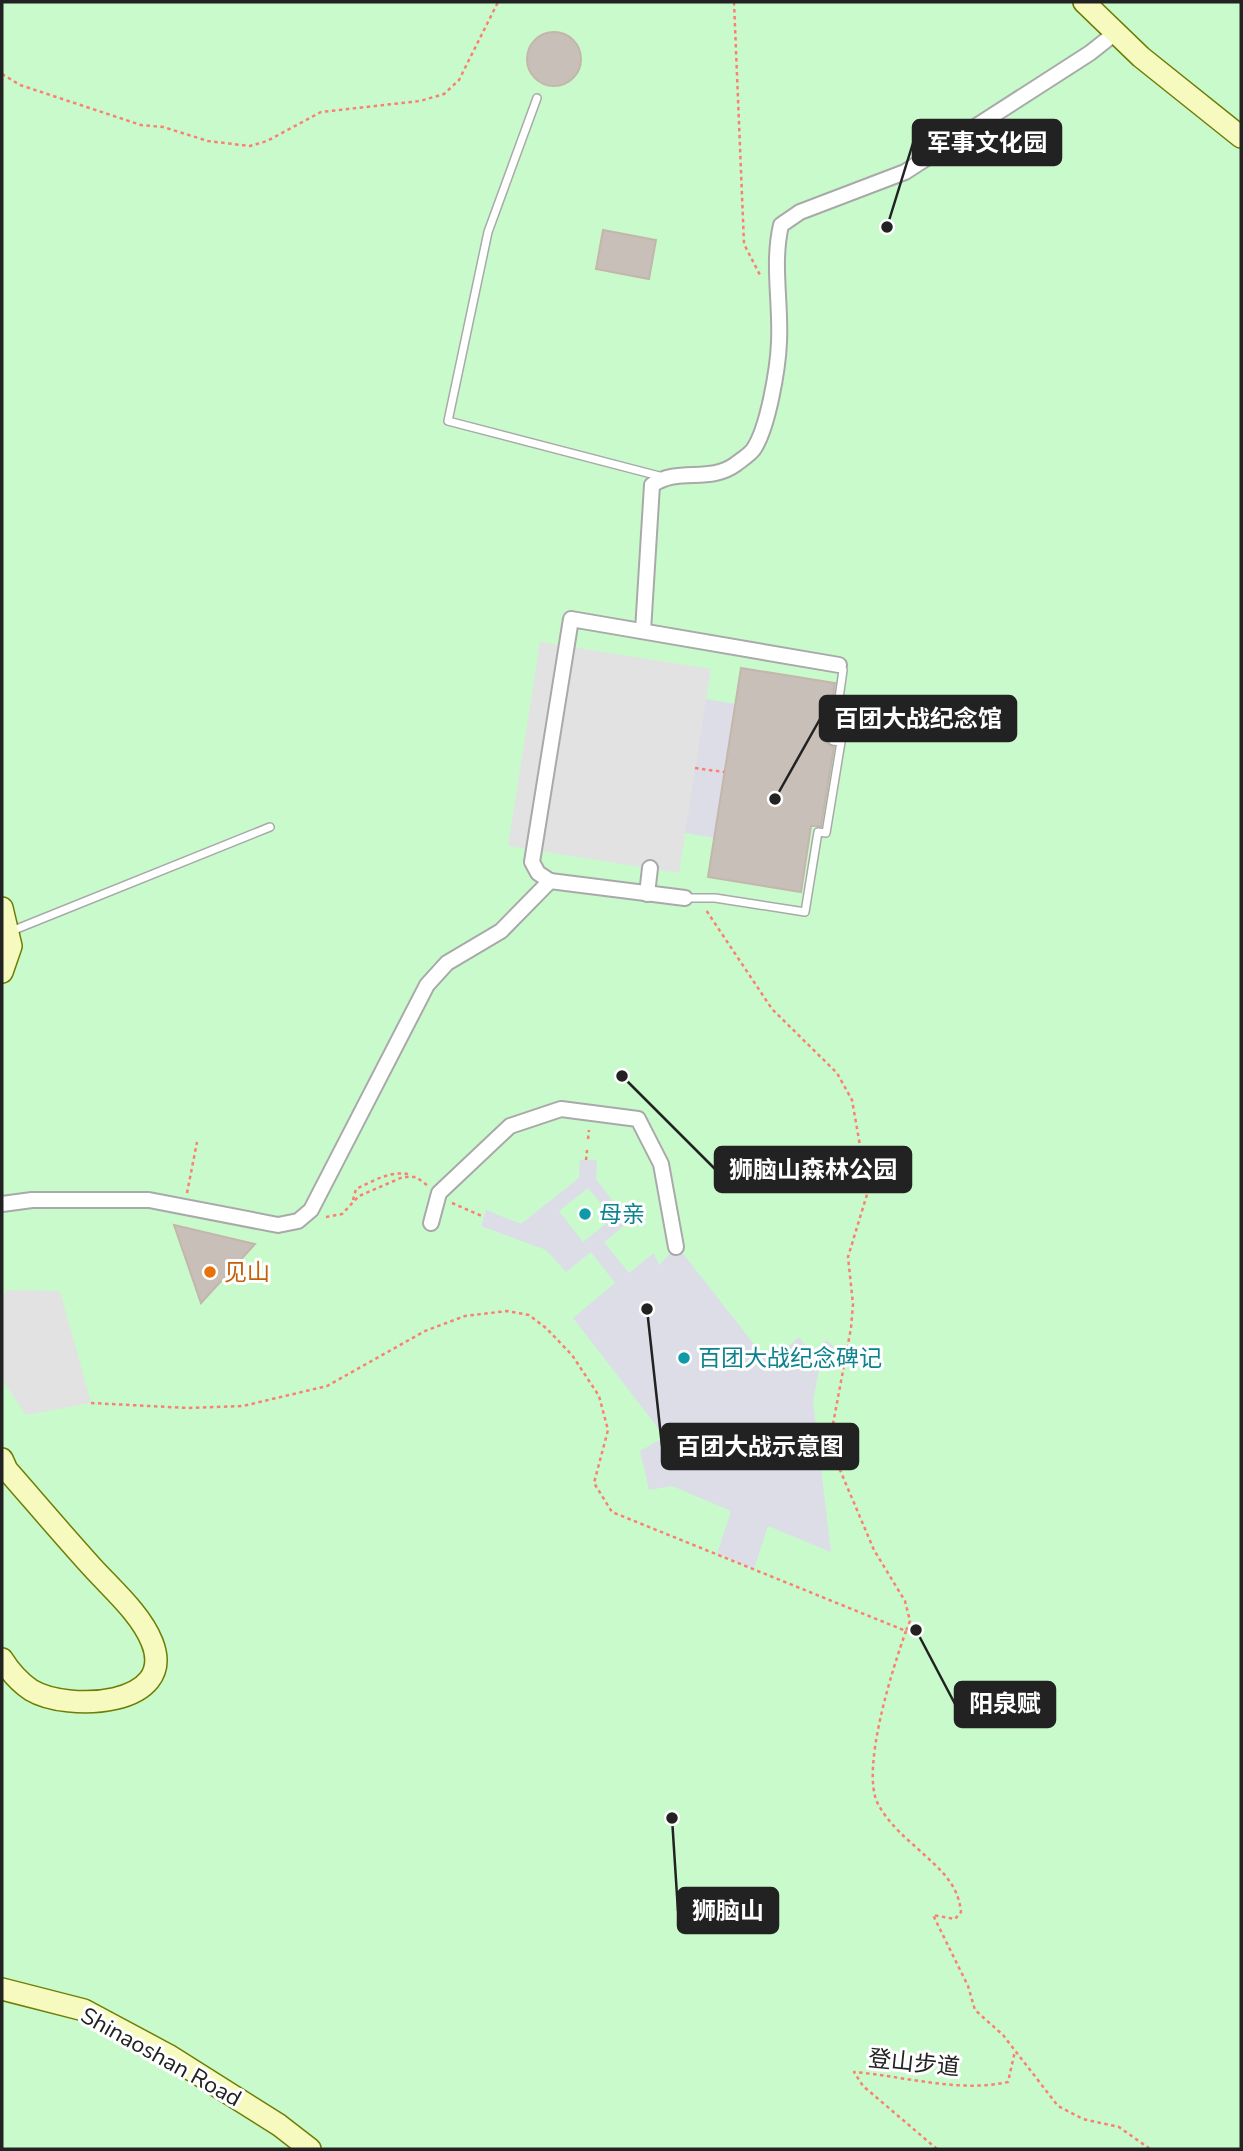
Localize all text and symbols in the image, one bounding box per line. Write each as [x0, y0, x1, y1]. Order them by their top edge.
callout: 军事文化园 [913, 120, 1061, 165]
text: 军事文化园 [927, 127, 1047, 159]
callout: 百团大战纪念馆 [820, 696, 1016, 741]
text: 百团大战纪念馆 [834, 703, 1002, 735]
callout: 狮脑山森林公园 [715, 1147, 911, 1192]
text: 狮脑山森林公园 [729, 1154, 897, 1186]
place label: 母亲 [599, 1199, 645, 1230]
marker: 母亲 [577, 1206, 593, 1222]
place label: 见山 [224, 1257, 270, 1288]
marker: 见山 [202, 1264, 218, 1280]
place label: 百团大战纪念碑记 [698, 1343, 882, 1374]
marker: 百团大战纪念碑记 [676, 1350, 692, 1366]
callout: 百团大战示意图 [662, 1424, 858, 1469]
text: 百团大战示意图 [676, 1431, 844, 1463]
callout: 阳泉赋 [955, 1682, 1055, 1727]
text: 阳泉赋 [969, 1688, 1041, 1720]
callout: 狮脑山 [678, 1888, 778, 1933]
text: 狮脑山 [692, 1895, 764, 1927]
street label: Shinaoshan Road [75, 2000, 247, 2114]
street label: 登山步道 [867, 2043, 961, 2083]

